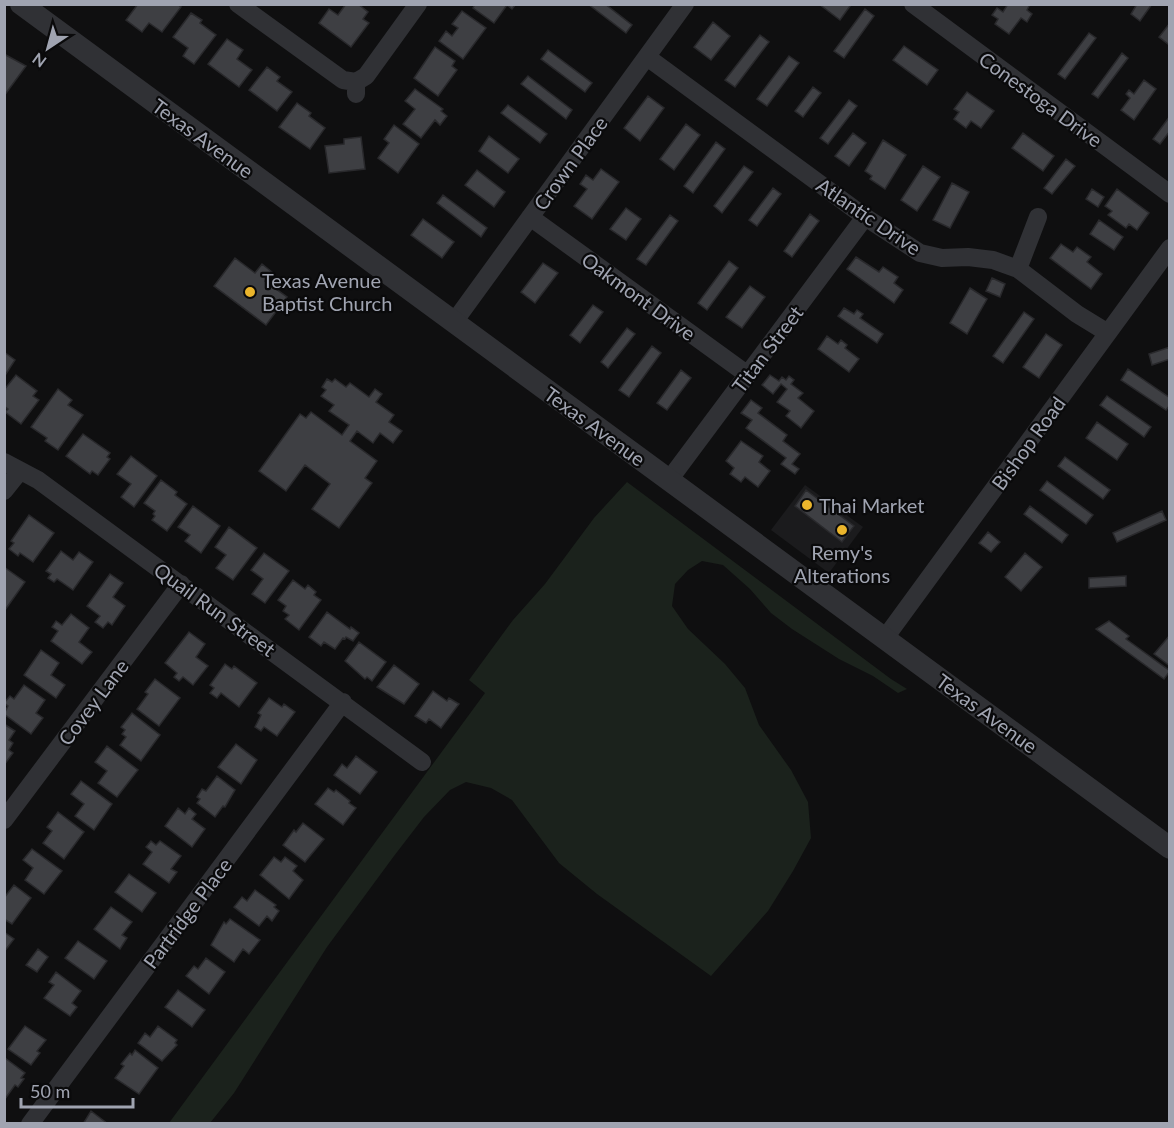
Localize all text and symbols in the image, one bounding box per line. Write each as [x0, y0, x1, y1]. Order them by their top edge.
north arrow [18, 18, 78, 78]
street label: Conestoga Drive [975, 46, 1107, 152]
text: N [28, 49, 49, 72]
street label: Texas Avenue [148, 93, 258, 183]
street label: Crown Place [528, 111, 612, 215]
street label: Atlantic Drive [812, 172, 926, 260]
street label: Oakmont Drive [577, 247, 701, 345]
place label: Texas Avenue Baptist Church [262, 268, 392, 315]
marker: Texas Avenue Baptist Church [243, 285, 257, 299]
street label: Titan Street [727, 301, 807, 397]
street label: Texas Avenue [540, 381, 650, 471]
street label: Bishop Road [986, 392, 1070, 494]
place label: Thai Market [819, 493, 924, 517]
marker: Thai Market [800, 498, 814, 512]
marker: Remy's Alterations [835, 523, 849, 537]
place label: Remy's Alterations [794, 540, 890, 587]
street label: Quail Run Street [150, 557, 280, 661]
street label: Covey Lane [53, 654, 133, 750]
street label: Texas Avenue [932, 668, 1042, 758]
street label: Partridge Place [138, 853, 236, 973]
scale bar [21, 1071, 134, 1109]
text: 50 m [30, 1080, 70, 1102]

